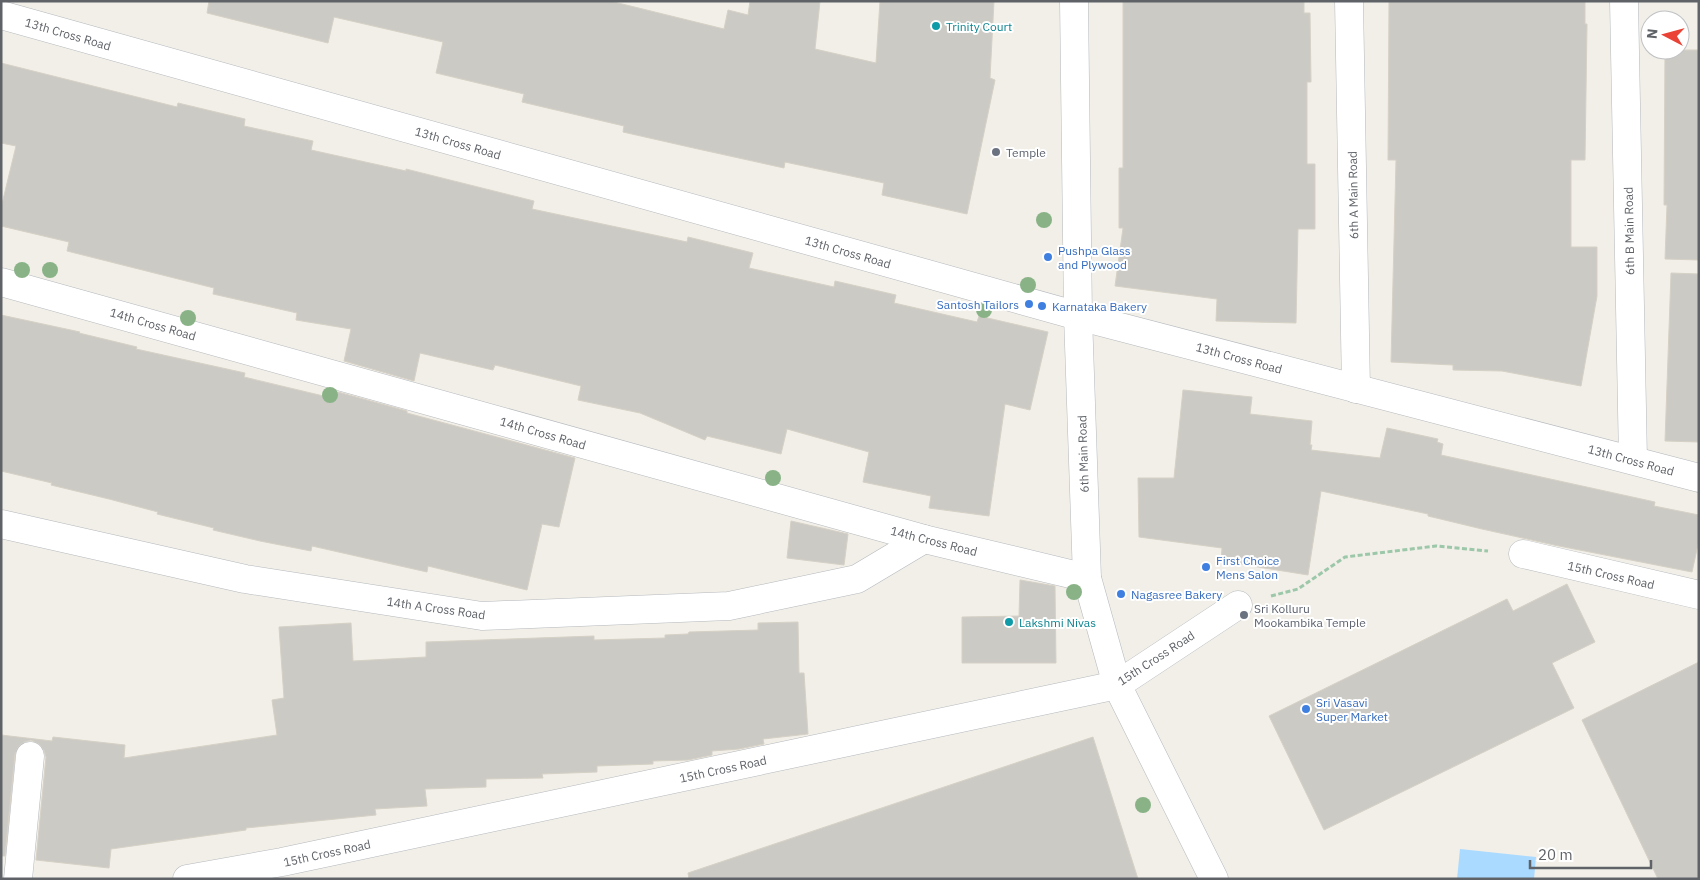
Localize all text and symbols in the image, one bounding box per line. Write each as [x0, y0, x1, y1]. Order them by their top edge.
north arrow [1640, 10, 1690, 60]
street label: 13th Cross Road [23, 15, 113, 53]
place label: Trinity Court [946, 19, 1012, 34]
marker: Trinity Court [930, 20, 942, 32]
text: N [1643, 28, 1662, 40]
street label: 13th Cross Road [413, 124, 503, 162]
place label: Temple [1006, 145, 1046, 160]
marker: Temple [990, 146, 1002, 158]
street label: 6th A Main Road [1345, 151, 1361, 239]
street label: 6th B Main Road [1621, 187, 1637, 275]
street label: 13th Cross Road [803, 233, 893, 271]
place label: Pushpa Glass and Plywood [1058, 243, 1131, 272]
marker: Pushpa Glass and Plywood [1042, 251, 1054, 263]
place label: Santosh Tailors [937, 297, 1019, 312]
marker: Santosh Tailors [1023, 298, 1035, 310]
place label: Karnataka Bakery [1052, 299, 1147, 314]
marker: Karnataka Bakery [1036, 300, 1048, 312]
street label: 14th Cross Road [108, 305, 198, 343]
street label: 13th Cross Road [1194, 339, 1284, 377]
street label: 14th Cross Road [498, 414, 588, 452]
street label: 6th Main Road [1074, 415, 1092, 493]
street label: 13th Cross Road [1586, 441, 1676, 479]
street label: 14th Cross Road [889, 523, 979, 559]
place label: First Choice Mens Salon [1216, 553, 1280, 582]
street label: 15th Cross Road [1566, 558, 1656, 592]
marker: First Choice Mens Salon [1200, 561, 1212, 573]
place label: Nagasree Bakery [1131, 587, 1222, 602]
marker: Nagasree Bakery [1115, 588, 1127, 600]
street label: 14th A Cross Road [386, 594, 486, 622]
place label: Sri Kolluru Mookambika Temple [1254, 601, 1366, 630]
marker: Sri Kolluru Mookambika Temple [1238, 609, 1250, 621]
place label: Lakshmi Nivas [1019, 615, 1096, 630]
marker: Lakshmi Nivas [1003, 616, 1015, 628]
street label: 15th Cross Road [1115, 628, 1197, 688]
place label: Sri Vasavi Super Market [1316, 695, 1388, 724]
marker: Sri Vasavi Super Market [1300, 703, 1312, 715]
street label: 15th Cross Road [678, 752, 768, 786]
street label: 15th Cross Road [282, 836, 372, 870]
scale bar [1530, 838, 1651, 870]
text: 20 m [1538, 845, 1573, 864]

